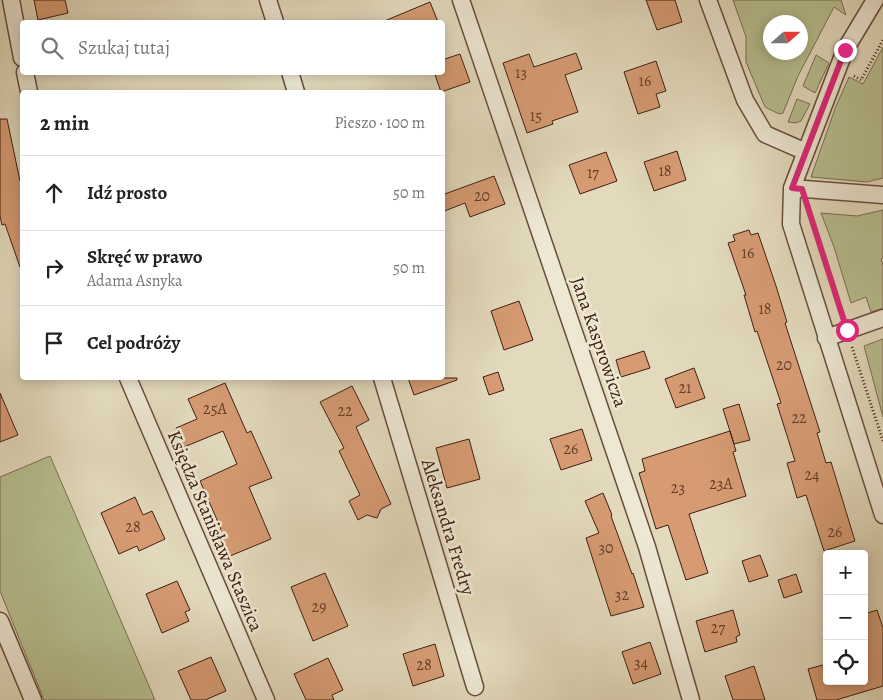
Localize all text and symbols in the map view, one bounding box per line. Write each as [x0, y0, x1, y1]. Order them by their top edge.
north arrow [763, 15, 808, 60]
search box [20, 20, 445, 75]
icon: search [38, 34, 66, 62]
text: Szukaj tutaj [78, 35, 170, 61]
route end [834, 39, 857, 62]
house number: 13 [515, 62, 527, 84]
house number: 16 [639, 70, 651, 92]
house number: 15 [530, 105, 542, 127]
text: 2 min [40, 109, 89, 137]
text: Pieszo · 100 m [334, 112, 425, 134]
house number: 18 [658, 160, 672, 182]
house number: 17 [587, 162, 599, 184]
icon: ahead [40, 179, 68, 207]
text: Idź prosto [87, 180, 167, 206]
text: 50 m [393, 182, 425, 204]
house number: 20 [474, 185, 490, 207]
house number: 16 [742, 242, 754, 264]
text: Skręć w prawo [87, 244, 202, 270]
icon: right [40, 254, 68, 282]
text: 50 m [393, 257, 425, 279]
text: Adama Asnyka [87, 270, 183, 292]
street label: Jana Kasprowicza [564, 273, 634, 411]
house number: 18 [758, 298, 772, 320]
route start [836, 319, 859, 342]
icon: arrive [40, 329, 68, 357]
text: Cel podróży [87, 330, 180, 356]
house number: 20 [776, 354, 792, 376]
house number: 21 [678, 377, 692, 399]
house number: 25A [203, 398, 228, 420]
house number: 22 [337, 400, 353, 422]
house number: 22 [791, 407, 807, 429]
street label: Księdza Stanisława Staszica [161, 426, 269, 636]
house number: 26 [564, 438, 579, 460]
street label: Aleksandra Fredry [415, 455, 481, 599]
house number: 24 [805, 464, 819, 486]
house number: 23A [709, 473, 733, 495]
house number: 23 [671, 477, 685, 499]
house number: 28 [125, 516, 141, 538]
house number: 26 [828, 521, 843, 543]
house number: 30 [598, 537, 614, 559]
map controls [823, 550, 868, 685]
button: + [823, 550, 868, 595]
house number: 32 [615, 584, 630, 606]
button: − [823, 595, 868, 640]
house number: 29 [312, 596, 326, 618]
house number: 27 [711, 617, 725, 639]
button: locate [823, 640, 868, 685]
house number: 34 [634, 652, 648, 674]
house number: 28 [416, 654, 432, 676]

